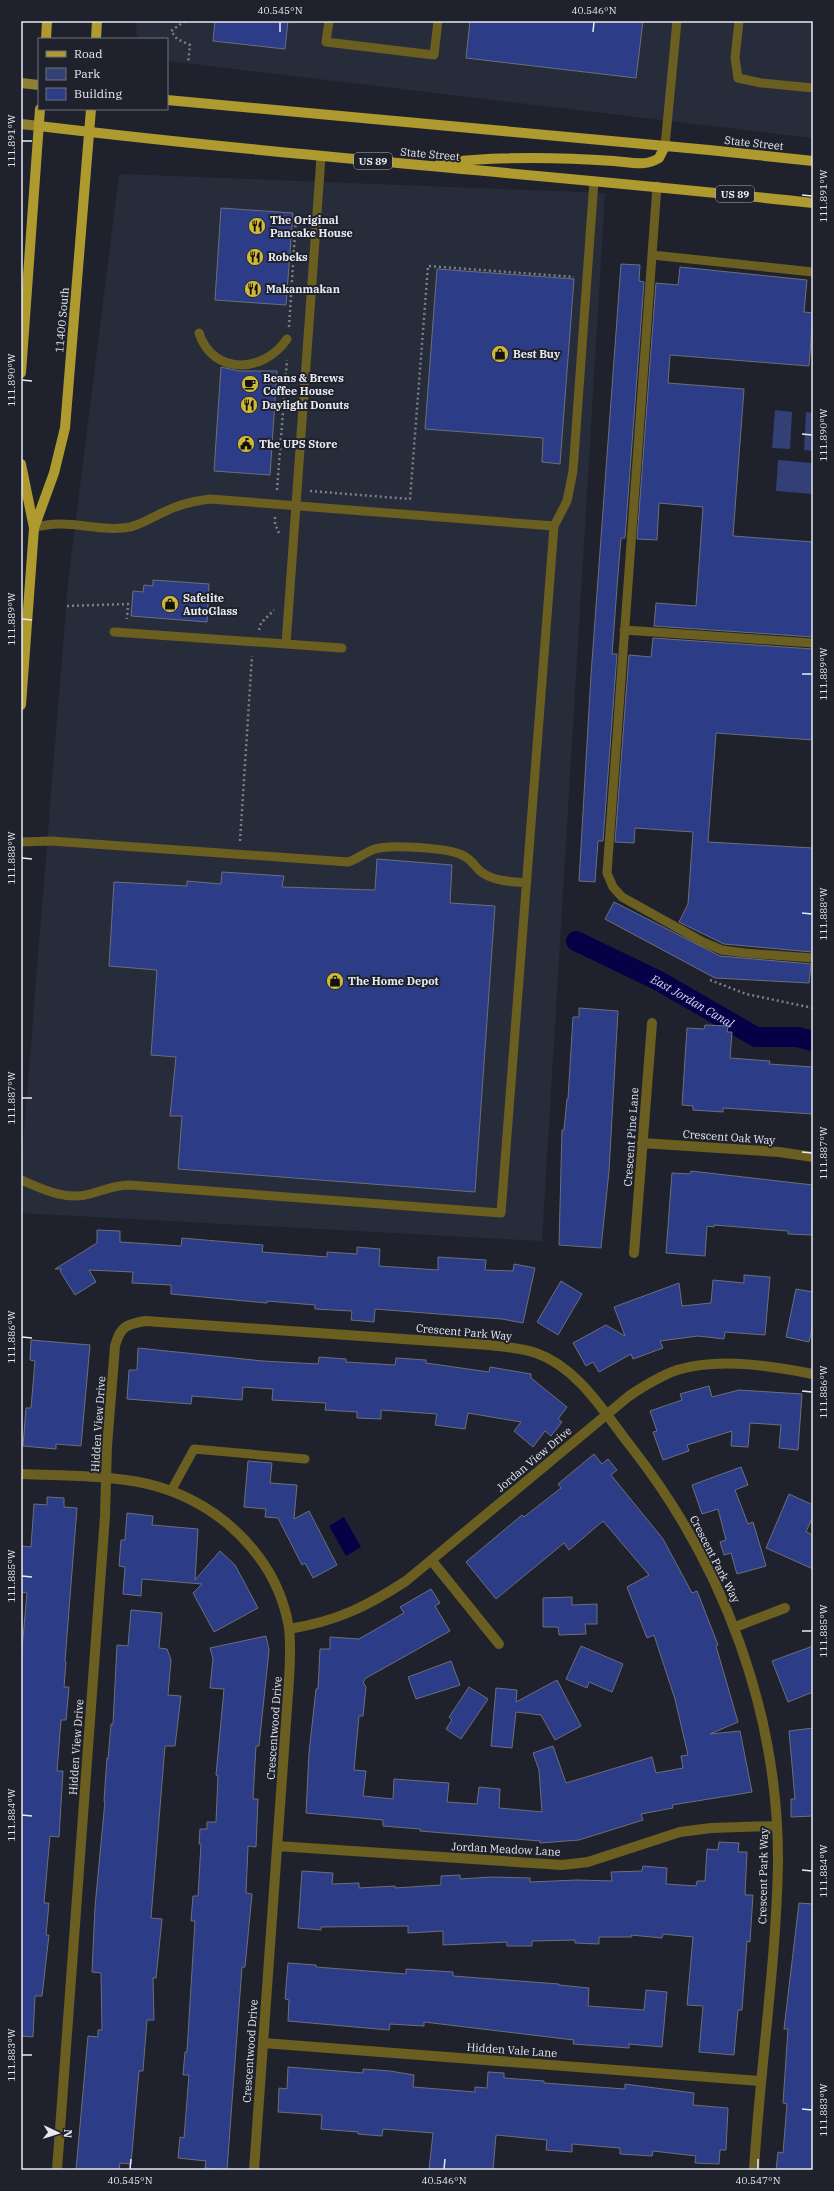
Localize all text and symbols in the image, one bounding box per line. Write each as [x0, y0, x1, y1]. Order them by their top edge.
text: 40.545°N [257, 4, 303, 17]
text: 40.546°N [571, 4, 617, 17]
legend [38, 38, 168, 110]
text: Road [74, 46, 103, 61]
text: Park [74, 66, 100, 81]
text: Building [74, 86, 122, 101]
text: 111.891°W [5, 114, 18, 168]
street label: State Street [724, 133, 784, 153]
street label: State Street [400, 144, 460, 164]
road number: US 89 [354, 153, 392, 169]
text: 111.891°W [817, 169, 830, 223]
road number: US 89 [716, 186, 754, 202]
place label: The Original Pancake House [270, 213, 353, 240]
restaurant icon: The Original Pancake House [247, 216, 267, 236]
restaurant icon: Robeks [245, 247, 265, 267]
place label: Robeks [268, 250, 308, 264]
restaurant icon: Makanmakan [243, 279, 263, 299]
place label: Makanmakan [266, 282, 340, 296]
street label: 11400 South [52, 286, 72, 353]
shop icon: Best Buy [490, 344, 510, 364]
place label: Best Buy [513, 347, 561, 361]
text: 111.890°W [5, 353, 18, 407]
place label: Beans & Brews Coffee House [263, 371, 344, 398]
cafe icon: Beans & Brews Coffee House [240, 374, 260, 394]
restaurant icon: Daylight Donuts [239, 395, 259, 415]
place label: Daylight Donuts [262, 398, 349, 412]
text: 111.890°W [817, 408, 830, 462]
public building icon: The UPS Store [236, 434, 256, 454]
place label: The UPS Store [259, 437, 337, 451]
place label: Safelite AutoGlass [183, 591, 238, 618]
text: 111.889°W [5, 592, 18, 646]
shop icon: Safelite AutoGlass [160, 594, 180, 614]
text: 111.889°W [817, 647, 830, 701]
text: 111.888°W [5, 831, 18, 885]
text: 111.888°W [817, 887, 830, 941]
water label: East Jordan Canal [648, 970, 737, 1031]
shop icon: The Home Depot [325, 971, 345, 991]
place label: The Home Depot [348, 974, 439, 988]
text: 111.887°W [5, 1071, 18, 1125]
street label: Crescent Pine Lane [621, 1087, 641, 1187]
text: 111.887°W [817, 1126, 830, 1180]
street label: Crescent Oak Way [682, 1127, 776, 1147]
text: 111.886°W [5, 1310, 18, 1364]
street label: Crescent Park Way [415, 1321, 513, 1343]
text: 111.886°W [817, 1365, 830, 1419]
street label: Hidden View Drive [88, 1375, 108, 1473]
street label: Jordan View Drive [494, 1423, 574, 1494]
street label: Crescent Park Way [687, 1513, 743, 1605]
text: 111.885°W [5, 1549, 18, 1603]
text: 111.885°W [817, 1604, 830, 1658]
street label: Crescentwood Drive [263, 1676, 285, 1780]
street label: Hidden View Drive [66, 1698, 86, 1796]
text: 111.884°W [5, 1788, 18, 1842]
street label: Crescent Park Way [755, 1828, 771, 1924]
street label: Jordan Meadow Lane [451, 1839, 561, 1859]
text: 111.884°W [817, 1844, 830, 1898]
street label: Crescentwood Drive [239, 1999, 261, 2103]
text: 111.883°W [5, 2028, 18, 2082]
street label: Hidden Vale Lane [466, 2040, 558, 2060]
text: 111.883°W [817, 2083, 830, 2137]
north arrow [38, 2113, 78, 2153]
text: N [61, 2129, 75, 2139]
text: 40.545°N [107, 2174, 153, 2187]
text: 40.546°N [421, 2174, 467, 2187]
text: 40.547°N [735, 2174, 781, 2187]

